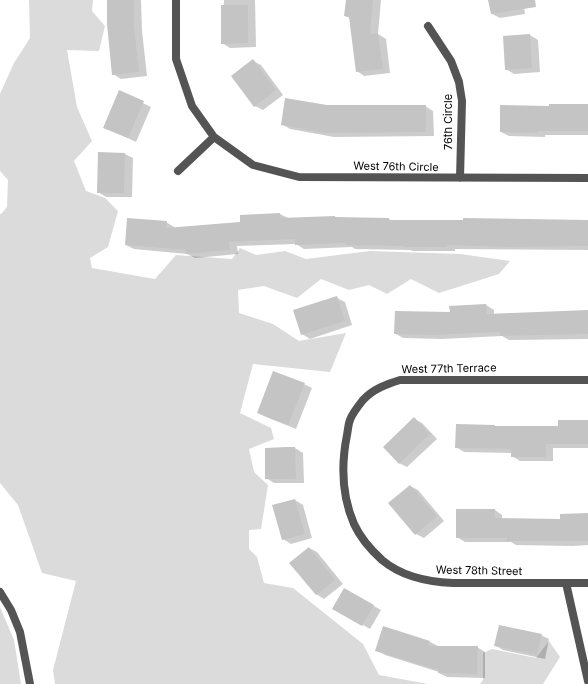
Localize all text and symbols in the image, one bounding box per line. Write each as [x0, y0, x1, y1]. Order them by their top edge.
street label: 76th Circle [442, 94, 456, 150]
street label: West 76th Circle [353, 160, 439, 174]
street label: West 77th Terrace [401, 362, 497, 376]
street label: West 78th Street [436, 564, 522, 578]

